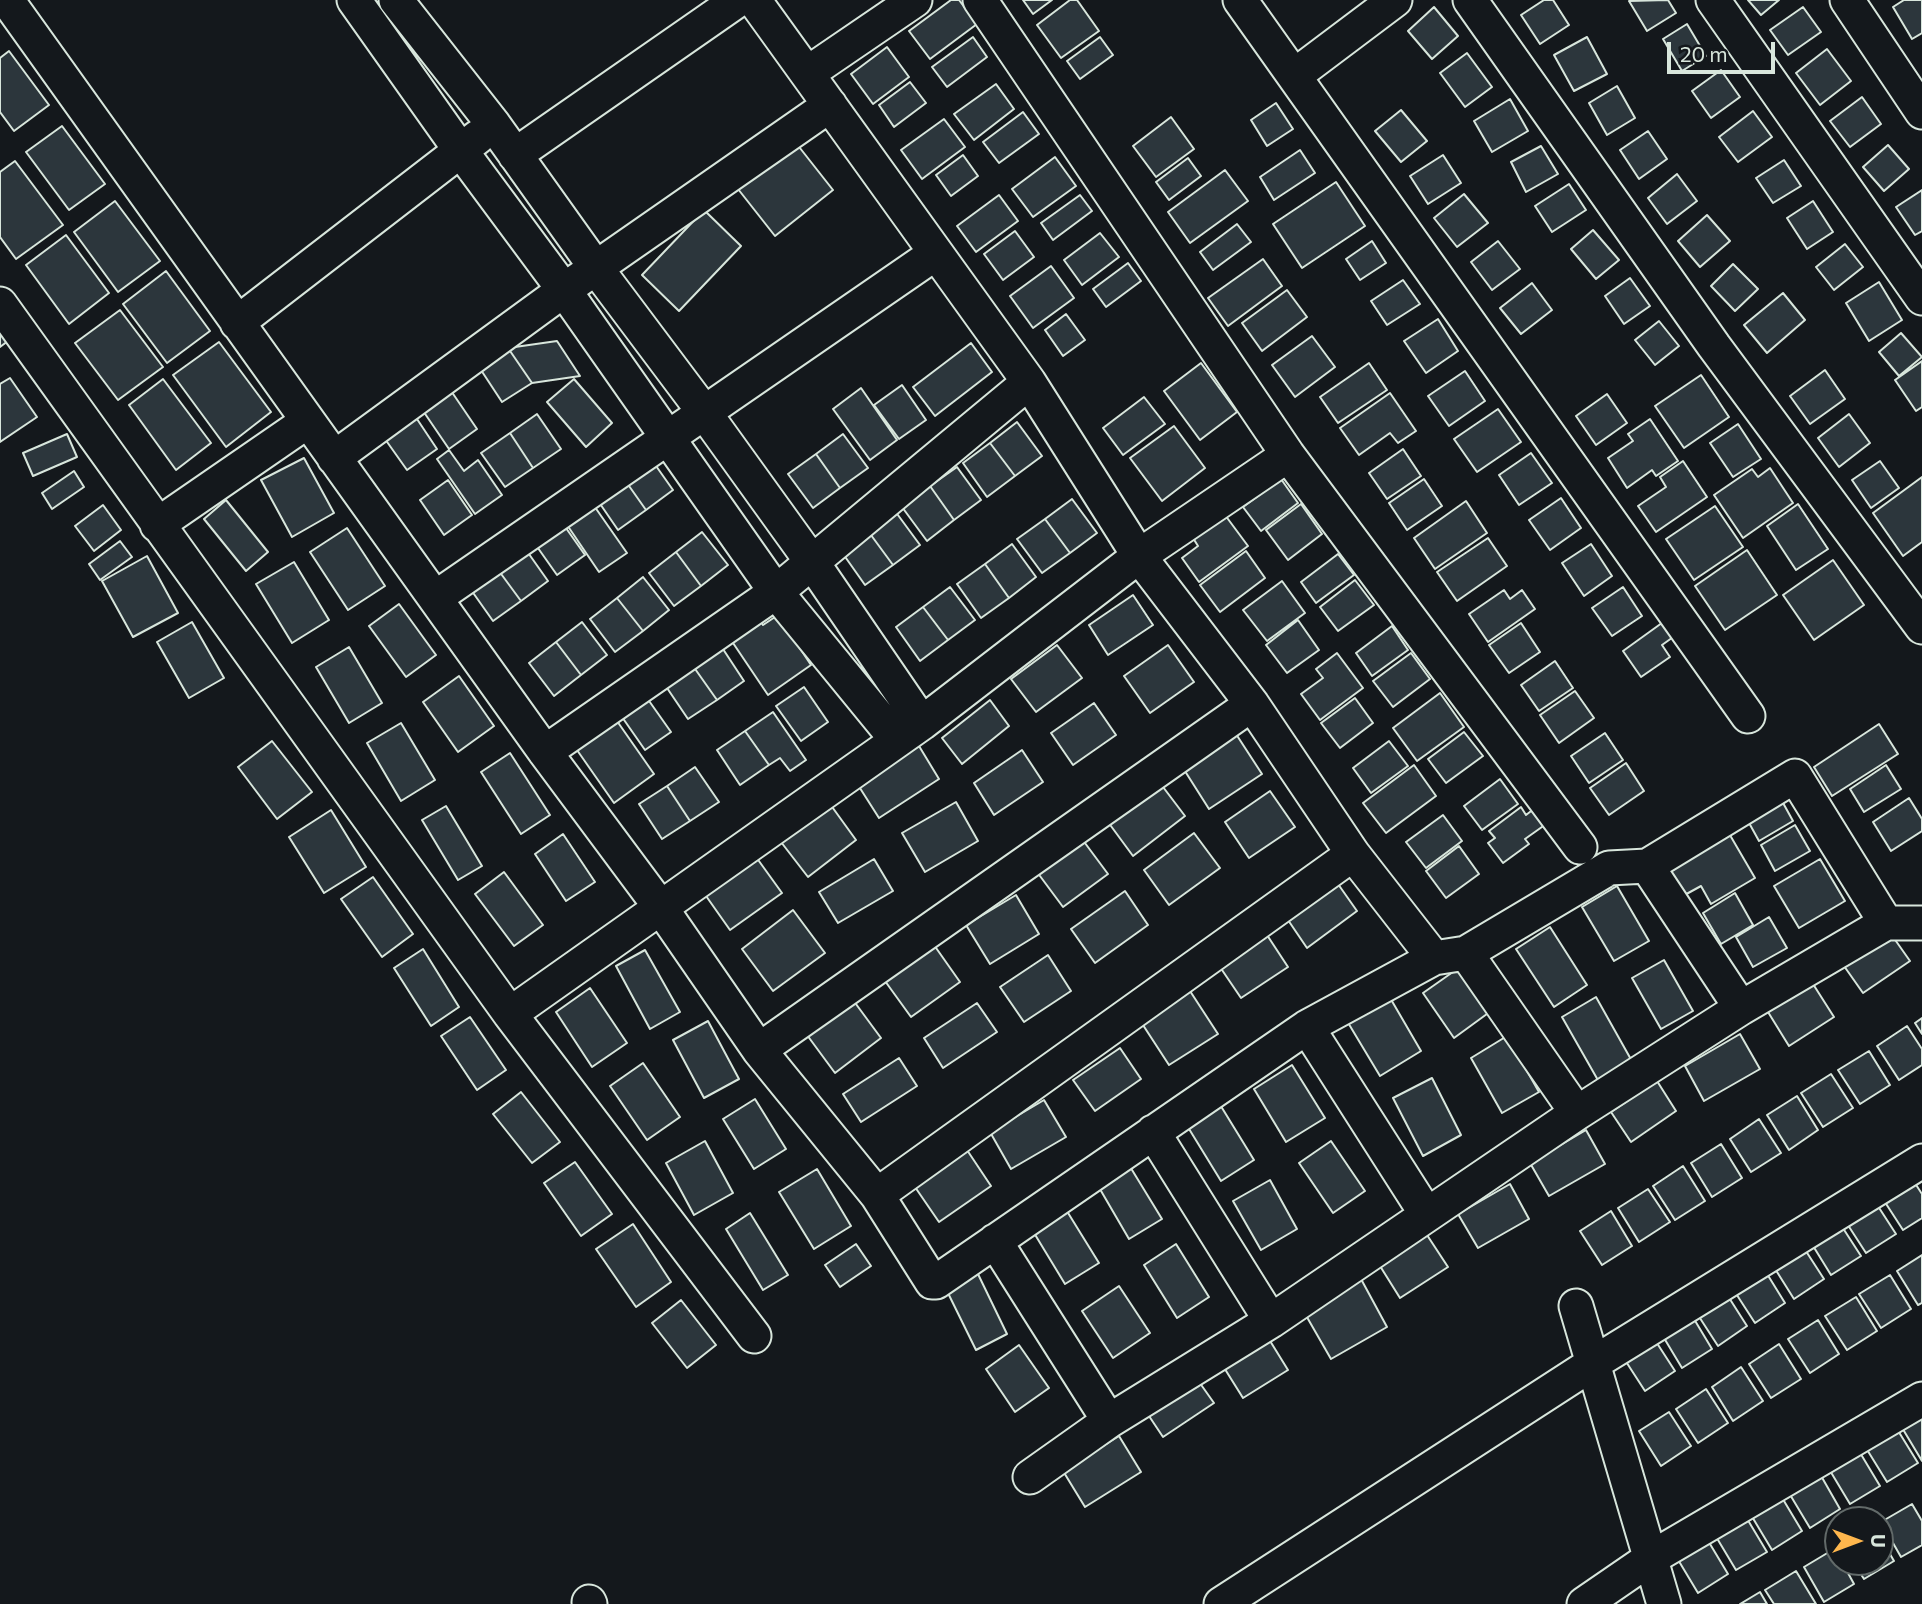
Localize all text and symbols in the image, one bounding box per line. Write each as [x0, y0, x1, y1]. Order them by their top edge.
scale bar [1670, 28, 1778, 72]
text: 20 m [1680, 41, 1728, 66]
north arrow [1824, 1506, 1894, 1576]
text: U [1867, 1534, 1890, 1548]

